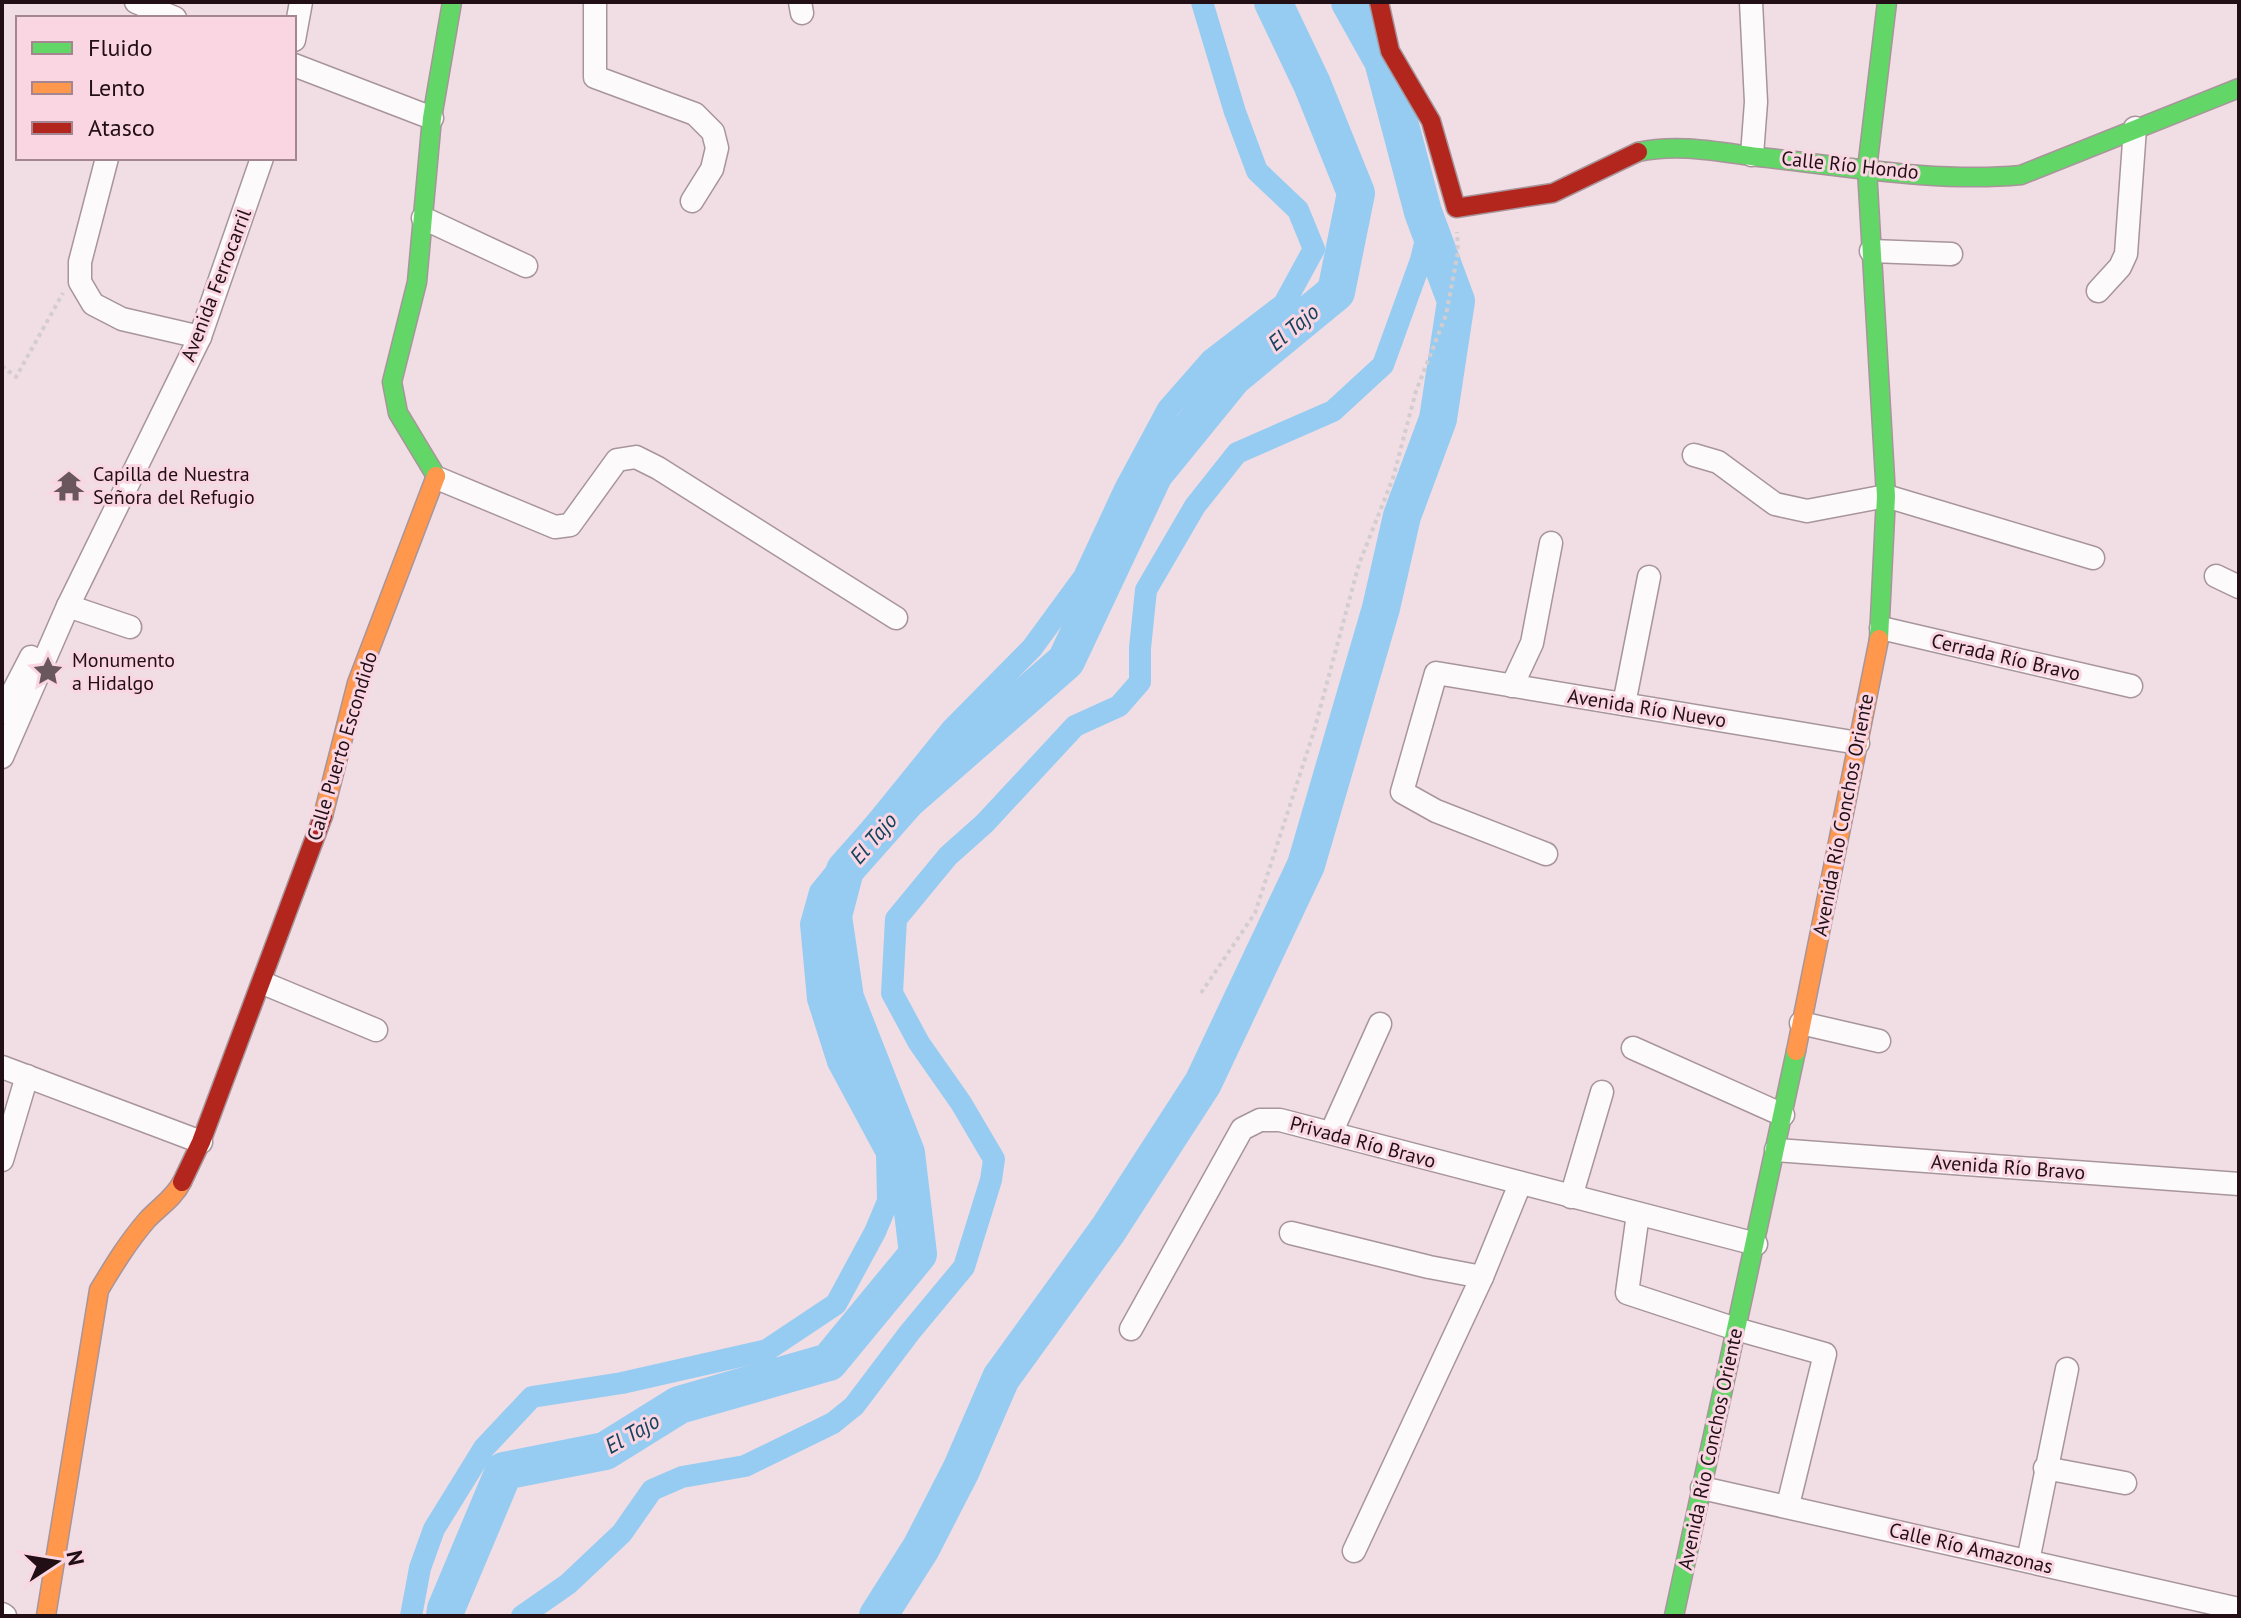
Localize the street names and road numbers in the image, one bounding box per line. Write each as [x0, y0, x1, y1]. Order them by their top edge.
street label: Calle Río Hondo [1780, 145, 1920, 185]
street label: Avenida Ferrocarril [175, 205, 257, 365]
street label: Cerrada Río Bravo [1929, 627, 2083, 687]
street label: Calle Puerto Escondido [301, 648, 383, 844]
street label: Avenida Río Nuevo [1566, 683, 1728, 733]
street label: Avenida Río Conchos Oriente [1807, 692, 1879, 938]
street label: Privada Río Bravo [1287, 1110, 1439, 1174]
street label: Avenida Río Bravo [1930, 1149, 2086, 1185]
street label: Avenida Río Conchos Oriente [1672, 1326, 1748, 1572]
street label: Calle Río Amazonas [1887, 1517, 2055, 1579]

